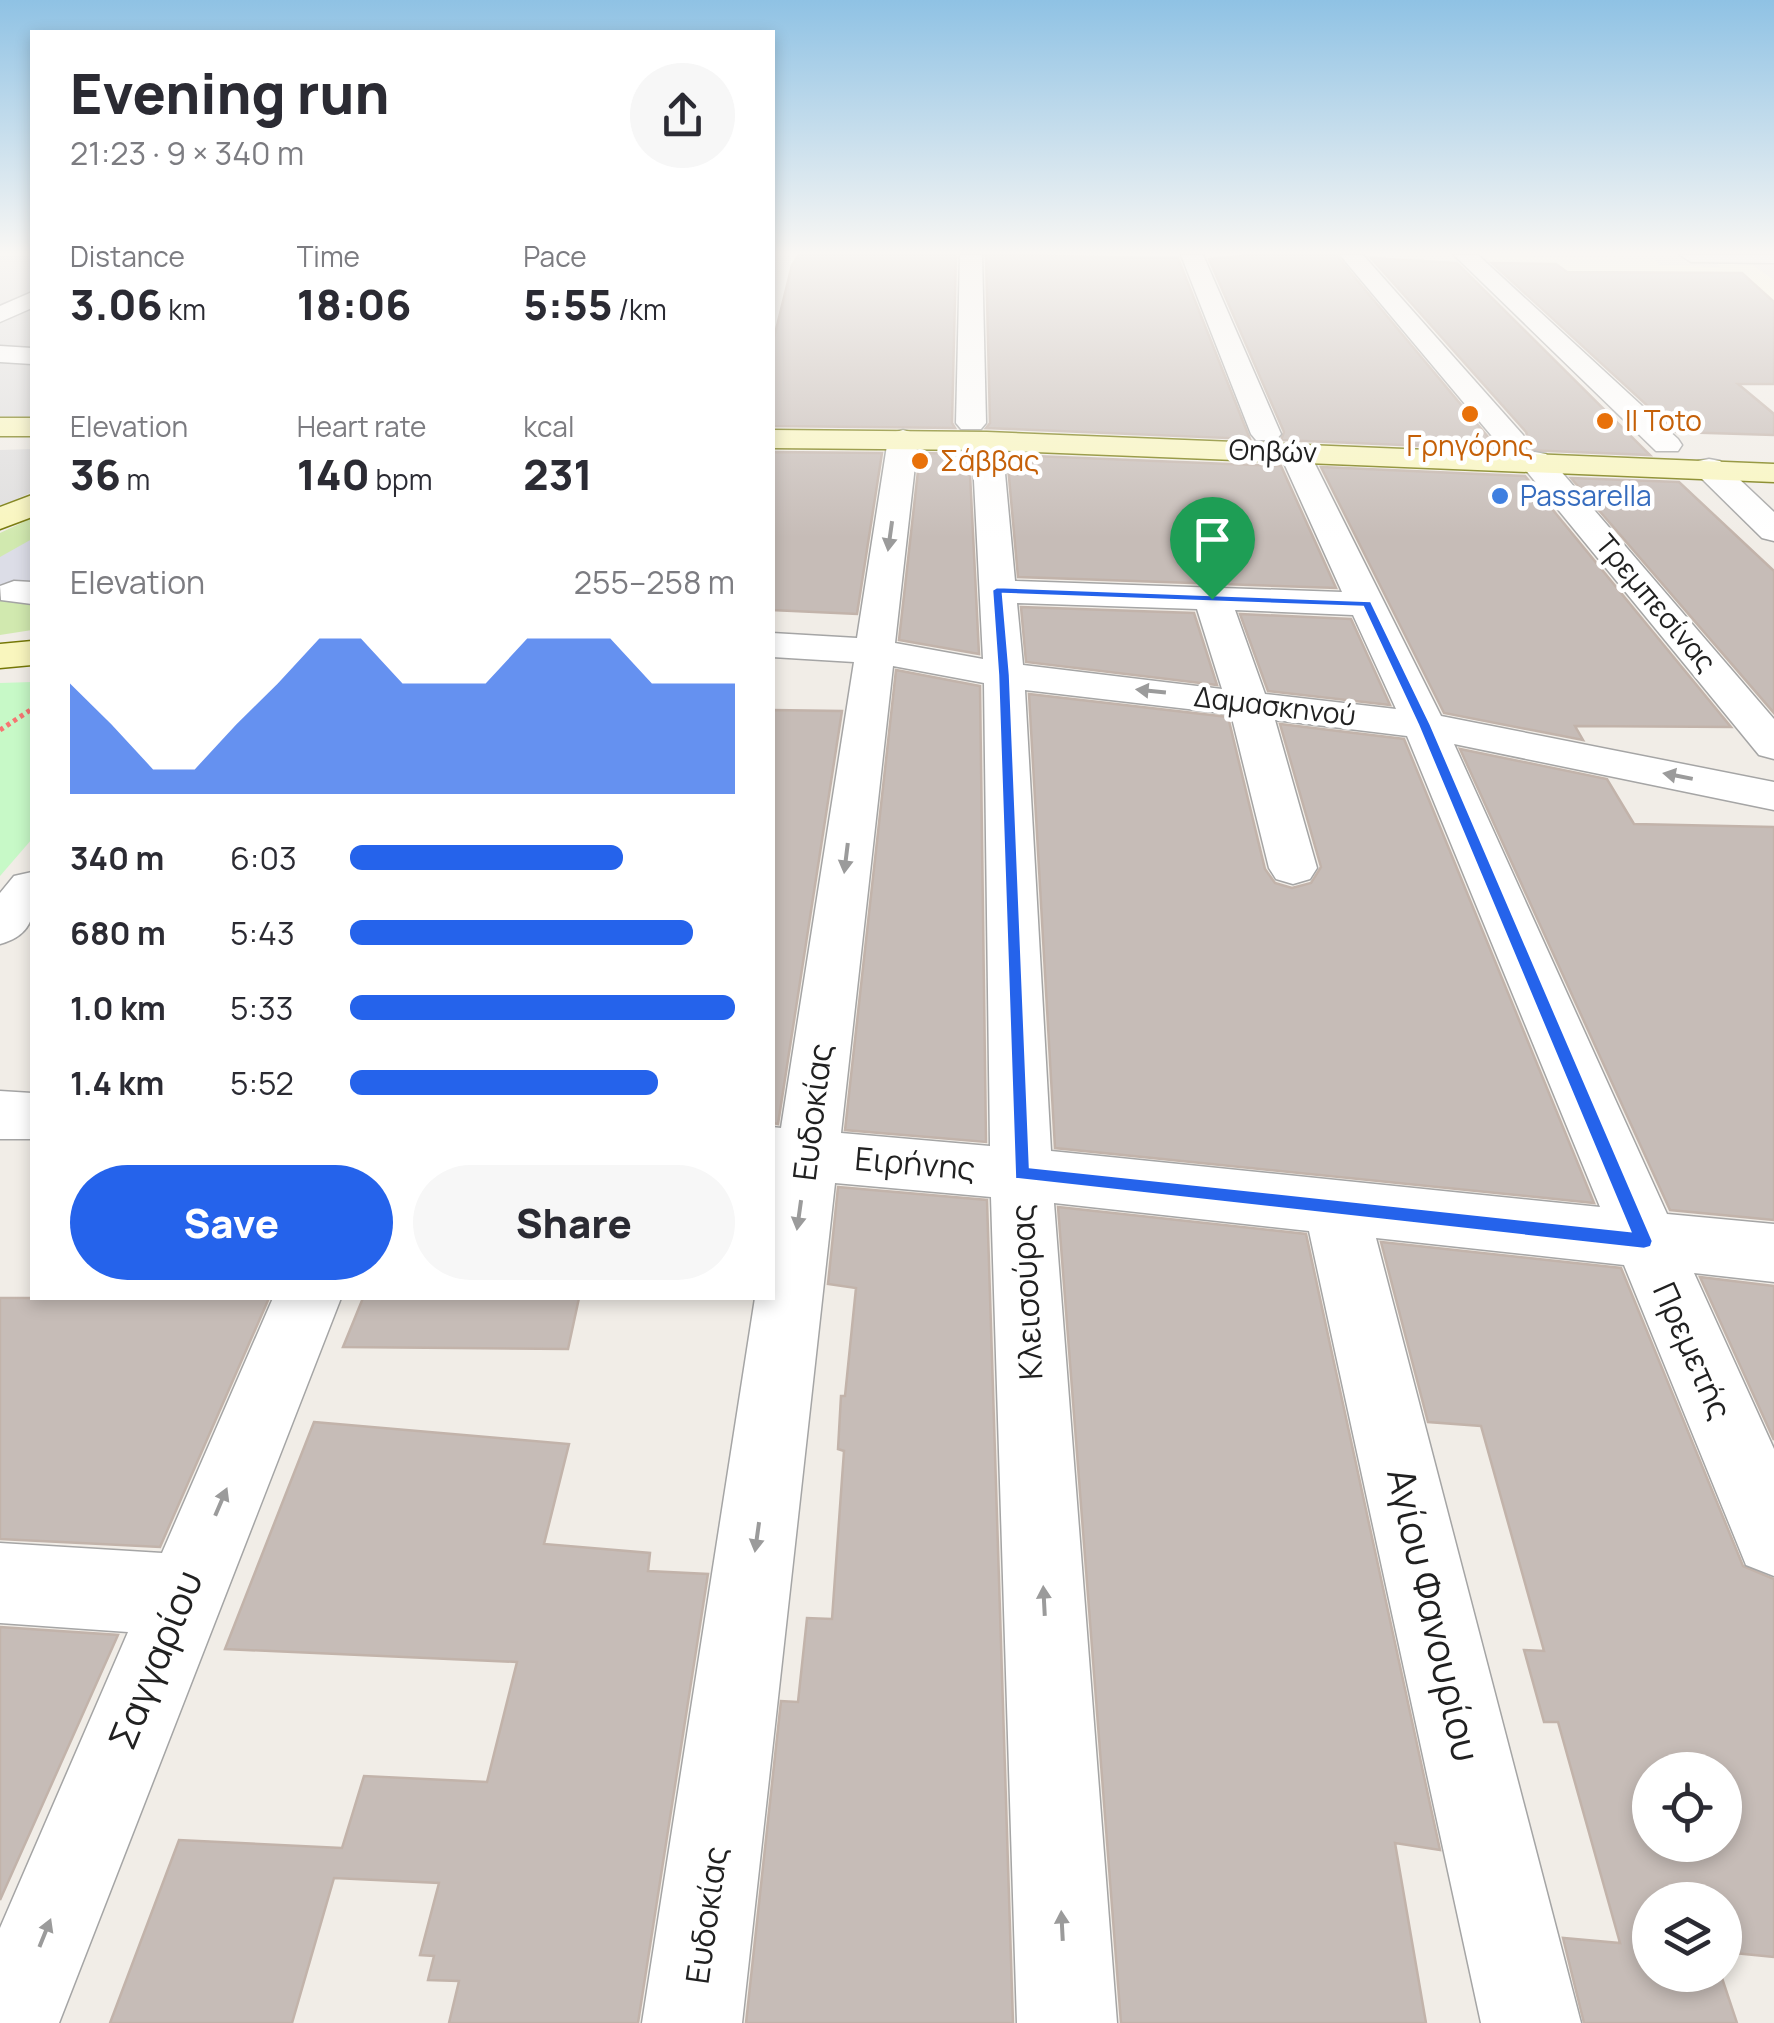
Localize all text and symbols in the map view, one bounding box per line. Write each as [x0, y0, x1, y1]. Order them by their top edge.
text: Evening run [70, 55, 389, 131]
button: share [630, 63, 735, 168]
text: 21:23 · 9 × 340 m [70, 131, 304, 175]
text: Distance [70, 237, 185, 275]
text: Time [297, 237, 360, 275]
text: Pace [523, 237, 587, 275]
text: 3.06 [70, 275, 163, 333]
text: 18:06 [297, 275, 411, 333]
text: 5:55 [523, 275, 613, 333]
text: km [163, 290, 206, 328]
text: /km [613, 290, 667, 328]
place label: Il Toto [1625, 401, 1702, 439]
marker: Γρηγόρης [1459, 403, 1481, 425]
text: Elevation [70, 407, 188, 445]
text: Heart rate [297, 407, 426, 445]
text: kcal [523, 407, 574, 445]
marker: Il Toto [1594, 410, 1616, 432]
place label: Γρηγόρης [1406, 426, 1534, 464]
street label: Θηβών [1228, 429, 1318, 471]
place label: Σάββας [940, 441, 1040, 479]
text: 36 [70, 445, 121, 503]
text: 140 [297, 445, 370, 503]
text: 231 [523, 445, 593, 503]
marker: Σάββας [909, 450, 931, 472]
text: m [121, 460, 150, 498]
text: bpm [370, 460, 432, 498]
place label: Passarella [1520, 476, 1652, 514]
marker: Passarella [1489, 485, 1511, 507]
pin [1170, 497, 1255, 600]
icon: arrive [1185, 512, 1240, 567]
one-way arrow [881, 520, 897, 552]
street label: Τρεμπεσίνας [1588, 525, 1726, 679]
text: Elevation [70, 560, 205, 604]
text: 255–258 m [574, 560, 735, 604]
street label: Δαμασκηνού [1192, 676, 1358, 734]
one-way arrow [1134, 683, 1166, 699]
one-way arrow [1663, 768, 1694, 784]
text: 340 m [70, 836, 164, 880]
text: 6:03 [230, 836, 297, 880]
one-way arrow [838, 842, 854, 874]
text: 680 m [70, 911, 166, 955]
text: 5:43 [230, 911, 295, 955]
text: 1.0 km [70, 986, 166, 1030]
text: 5:33 [230, 986, 293, 1030]
street label: Ευδοκίας [782, 1041, 842, 1183]
text: 1.4 km [70, 1061, 164, 1105]
text: 5:52 [230, 1061, 294, 1105]
street label: Ειρήνης [853, 1136, 977, 1190]
button: Save [70, 1165, 393, 1280]
button: Share [413, 1165, 735, 1280]
one-way arrow [791, 1199, 807, 1231]
street label: Κλεισούρας [999, 1203, 1053, 1381]
street label: Πρεμετής [1643, 1275, 1743, 1426]
street label: Αγίου Φανουρίου [1376, 1463, 1494, 1766]
one-way arrow [213, 1487, 229, 1517]
one-way arrow [748, 1521, 764, 1553]
street label: Σαγγαρίου [95, 1562, 214, 1756]
one-way arrow [1036, 1585, 1052, 1617]
map controls [1632, 1752, 1742, 1992]
button: locate [1632, 1752, 1742, 1862]
street label: Ευδοκίας [675, 1843, 737, 1986]
button: layers [1632, 1882, 1742, 1992]
one-way arrow [1054, 1909, 1070, 1941]
one-way arrow [38, 1917, 54, 1947]

